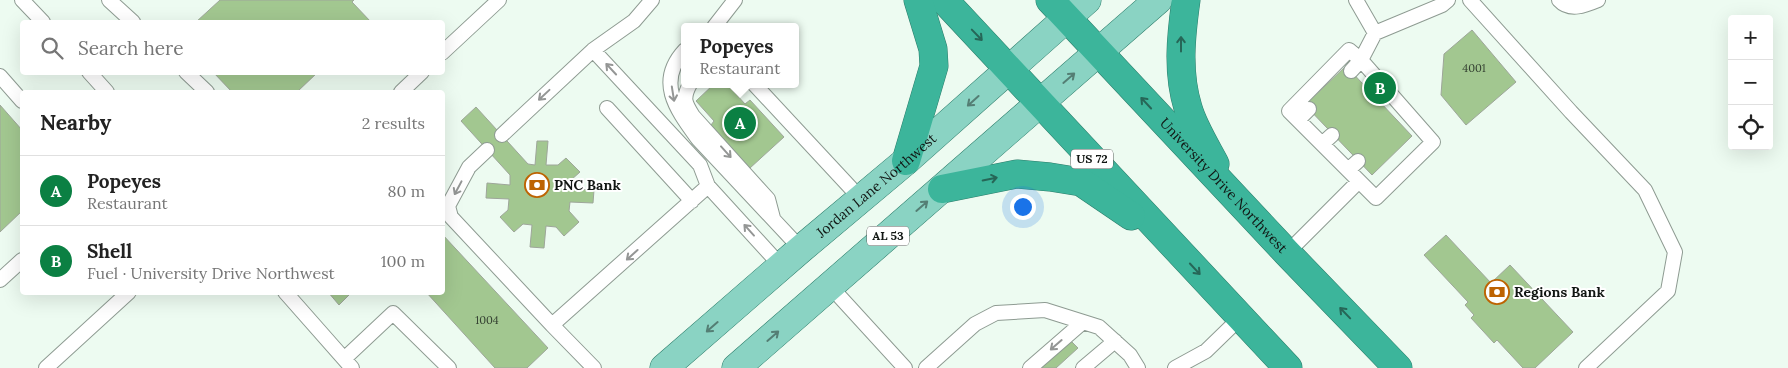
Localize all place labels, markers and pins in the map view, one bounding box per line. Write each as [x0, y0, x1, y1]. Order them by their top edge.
pin: B [1364, 69, 1396, 107]
pin: A [724, 104, 756, 142]
bank icon: PNC Bank [524, 172, 550, 198]
place label: PNC Bank [554, 176, 621, 194]
bank icon: Regions Bank [1484, 279, 1510, 305]
place label: Regions Bank [1514, 283, 1605, 301]

